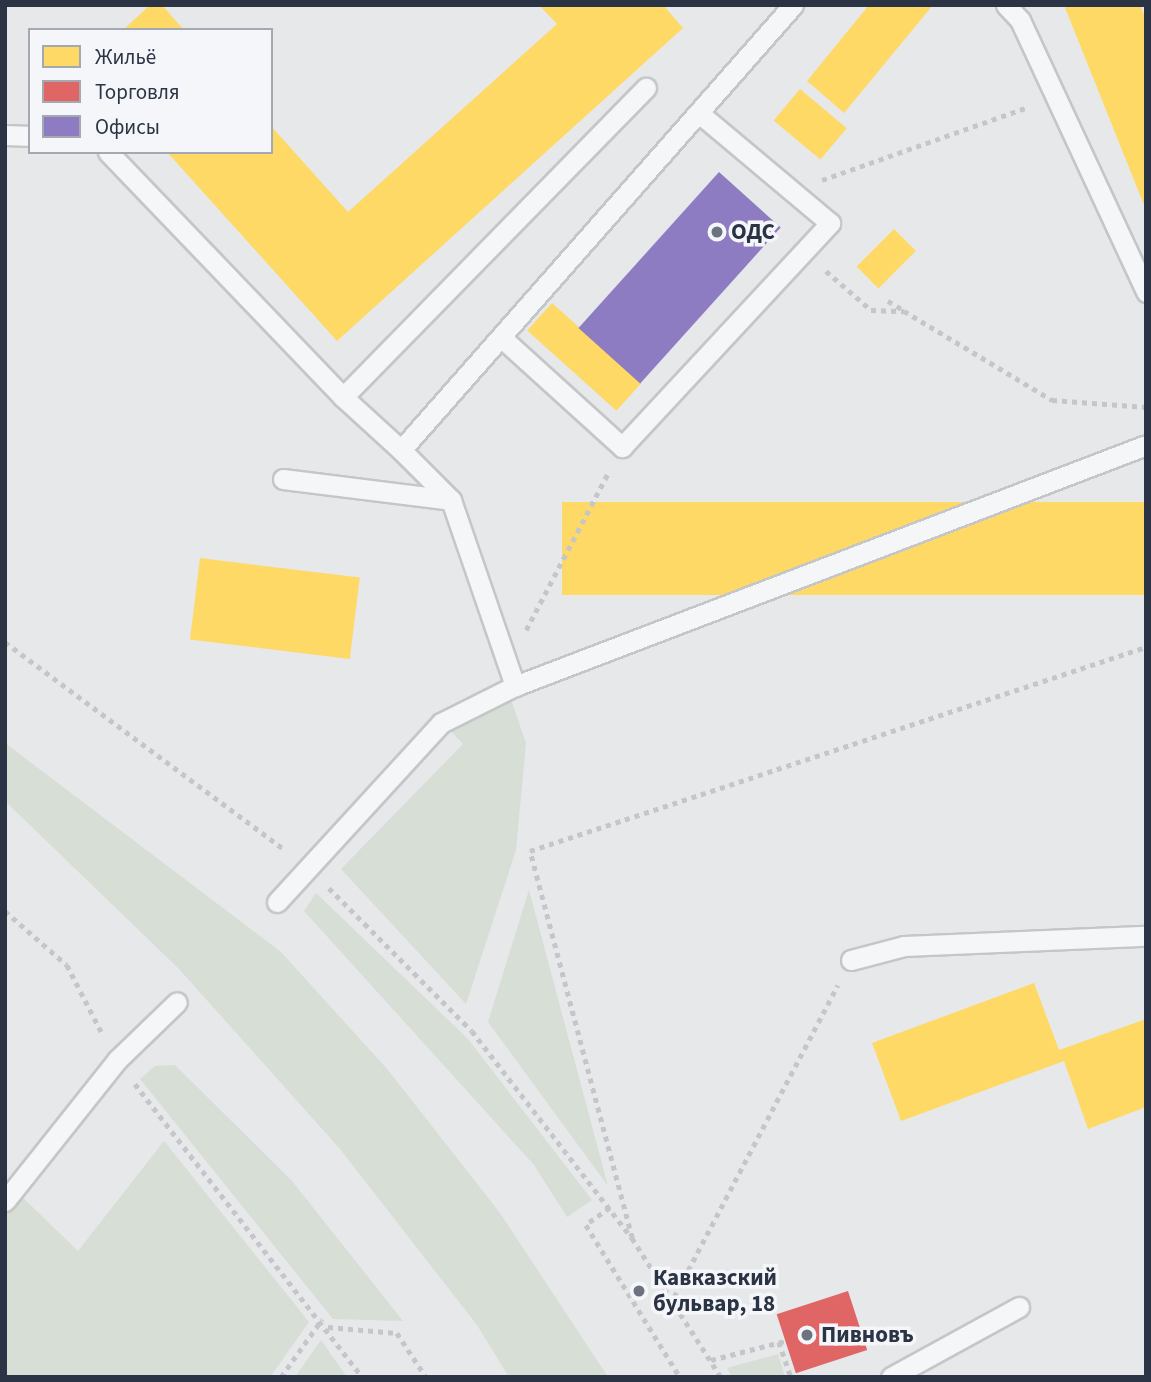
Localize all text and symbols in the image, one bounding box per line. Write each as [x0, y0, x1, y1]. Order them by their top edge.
legend [28, 28, 273, 154]
text: Жильё [95, 42, 156, 72]
text: Торговля [95, 77, 180, 107]
text: Офисы [95, 112, 160, 142]
place label: ОДС [731, 218, 775, 246]
marker: ОДС [709, 224, 725, 240]
place label: Кавказский бульвар, 18 [653, 1264, 777, 1318]
marker: Кавказский бульвар, 18 [631, 1283, 647, 1299]
place label: Пивновъ [821, 1321, 914, 1349]
marker: Пивновъ [799, 1327, 815, 1343]

